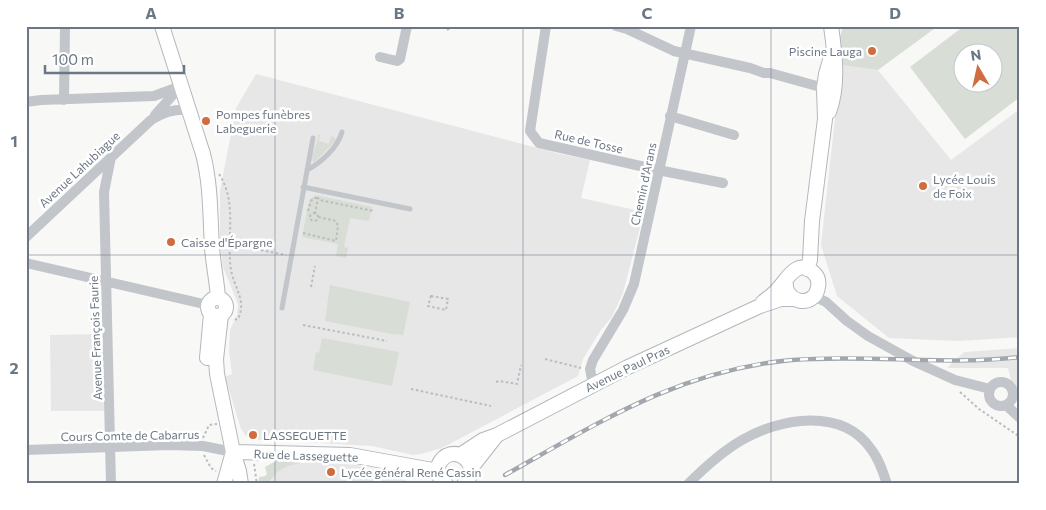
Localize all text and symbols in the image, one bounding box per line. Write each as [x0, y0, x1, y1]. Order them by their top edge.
text: A [145, 3, 157, 22]
text: B [394, 3, 405, 22]
text: C [642, 3, 653, 22]
text: D [889, 3, 901, 22]
scale bar [45, 42, 184, 74]
north arrow [954, 42, 1004, 92]
place label: Piscine Lauga [789, 44, 862, 58]
marker: Piscine Lauga [866, 45, 878, 57]
text: N [969, 45, 982, 64]
text: 100 m [52, 50, 94, 68]
place label: Pompes funèbres Labeguerie [216, 107, 310, 135]
marker: Pompes funèbres Labeguerie [200, 115, 212, 127]
street label: Rue de Tosse [553, 126, 625, 156]
street label: Avenue Lahubiague [36, 128, 122, 210]
text: 1 [10, 131, 18, 150]
street label: Chemin d'Arans [627, 141, 659, 227]
place label: Lycée Louis de Foix [933, 172, 996, 200]
marker: Lycée Louis de Foix [917, 180, 929, 192]
place label: Caisse d'Épargne [181, 235, 272, 249]
marker: Caisse d'Épargne [165, 236, 177, 248]
street label: Avenue François Faurie [86, 275, 104, 401]
street label: Avenue Paul Pras [583, 342, 671, 394]
text: 2 [9, 358, 19, 377]
street label: Cours Comte de Cabarrus [60, 427, 200, 443]
place label: LASSEGUETTE [263, 428, 347, 442]
marker: LASSEGUETTE [247, 429, 259, 441]
street label: Rue de Lasseguette [253, 446, 359, 464]
place label: Lycée général René Cassin [341, 465, 481, 479]
marker: Lycée général René Cassin [325, 466, 337, 478]

